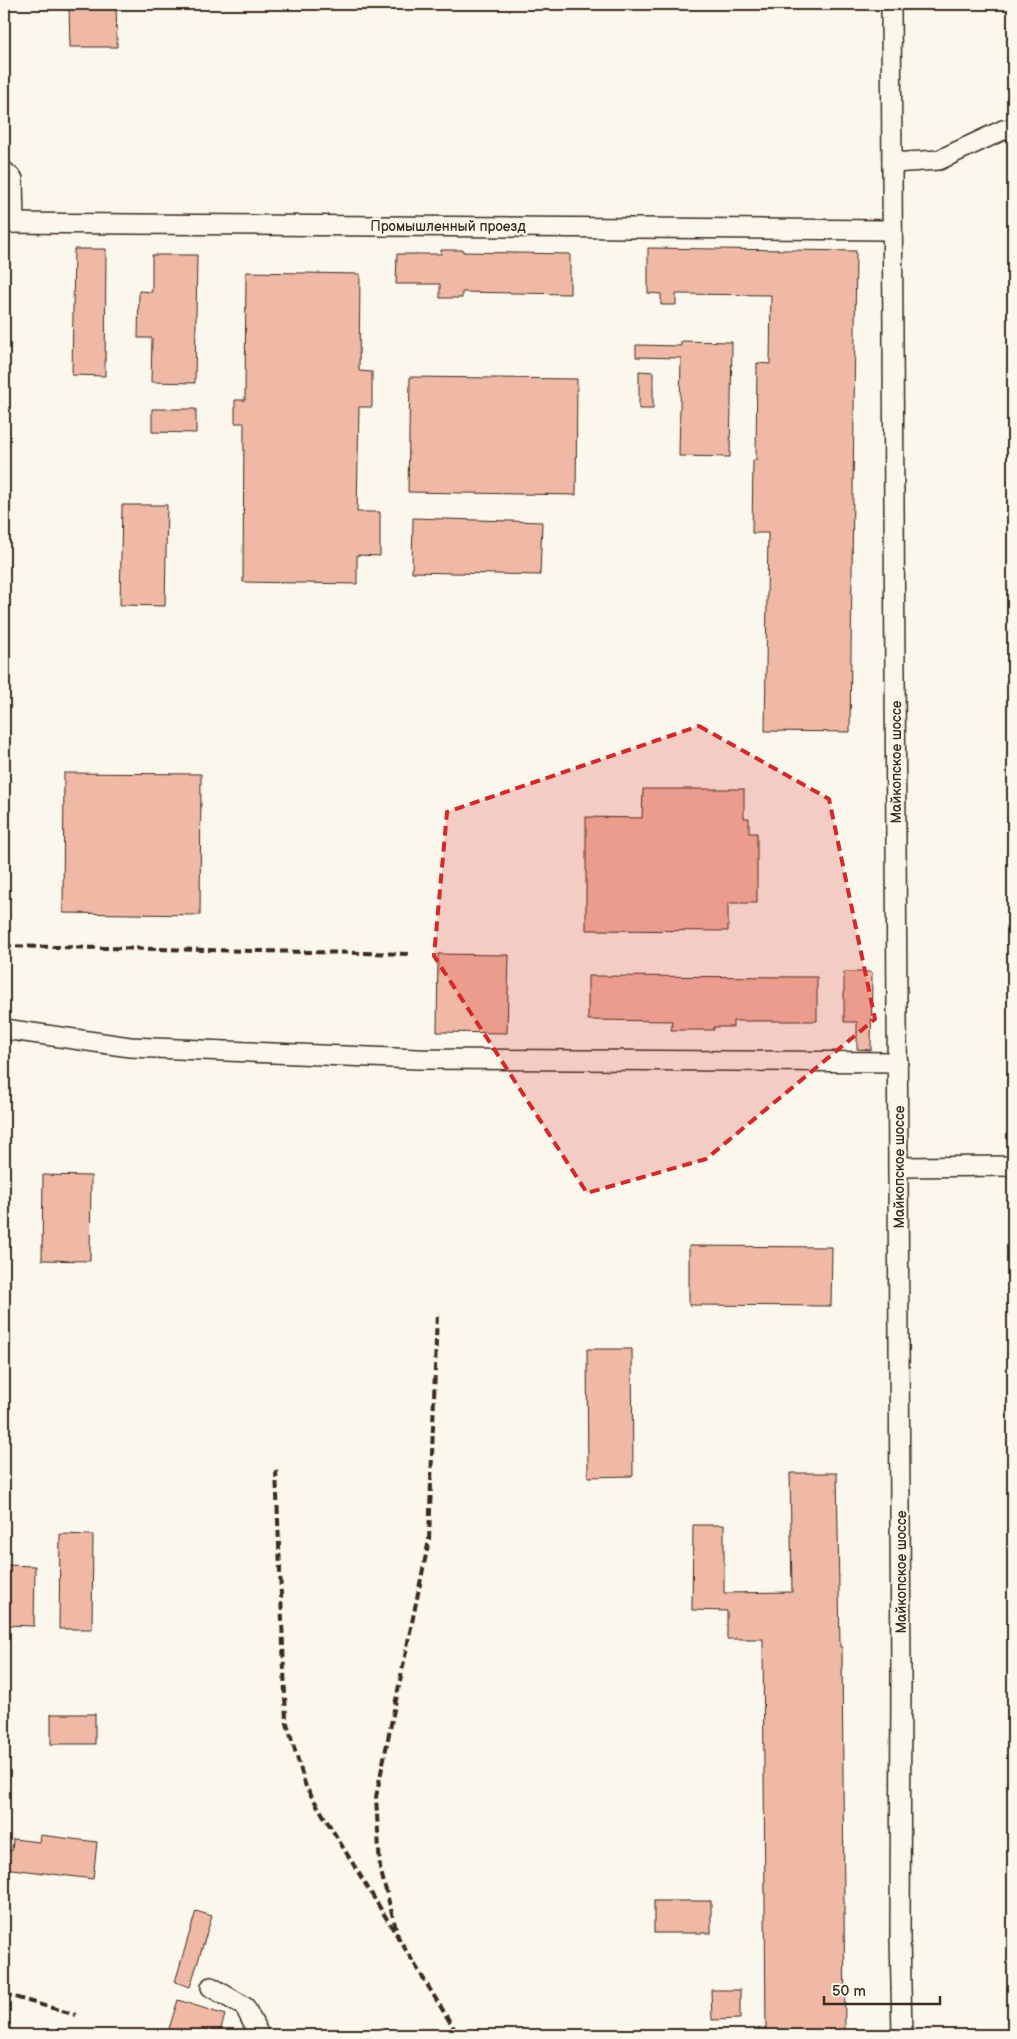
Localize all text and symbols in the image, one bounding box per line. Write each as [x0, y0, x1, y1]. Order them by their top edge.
street label: Промышленный проезд [370, 218, 526, 235]
street label: Майкопское шоссе [888, 700, 905, 824]
street label: Майкопское шоссе [891, 1105, 908, 1229]
street label: Майкопское шоссе [893, 1510, 910, 1634]
scale bar [824, 1974, 941, 2006]
text: 50 m [832, 1982, 866, 2001]

